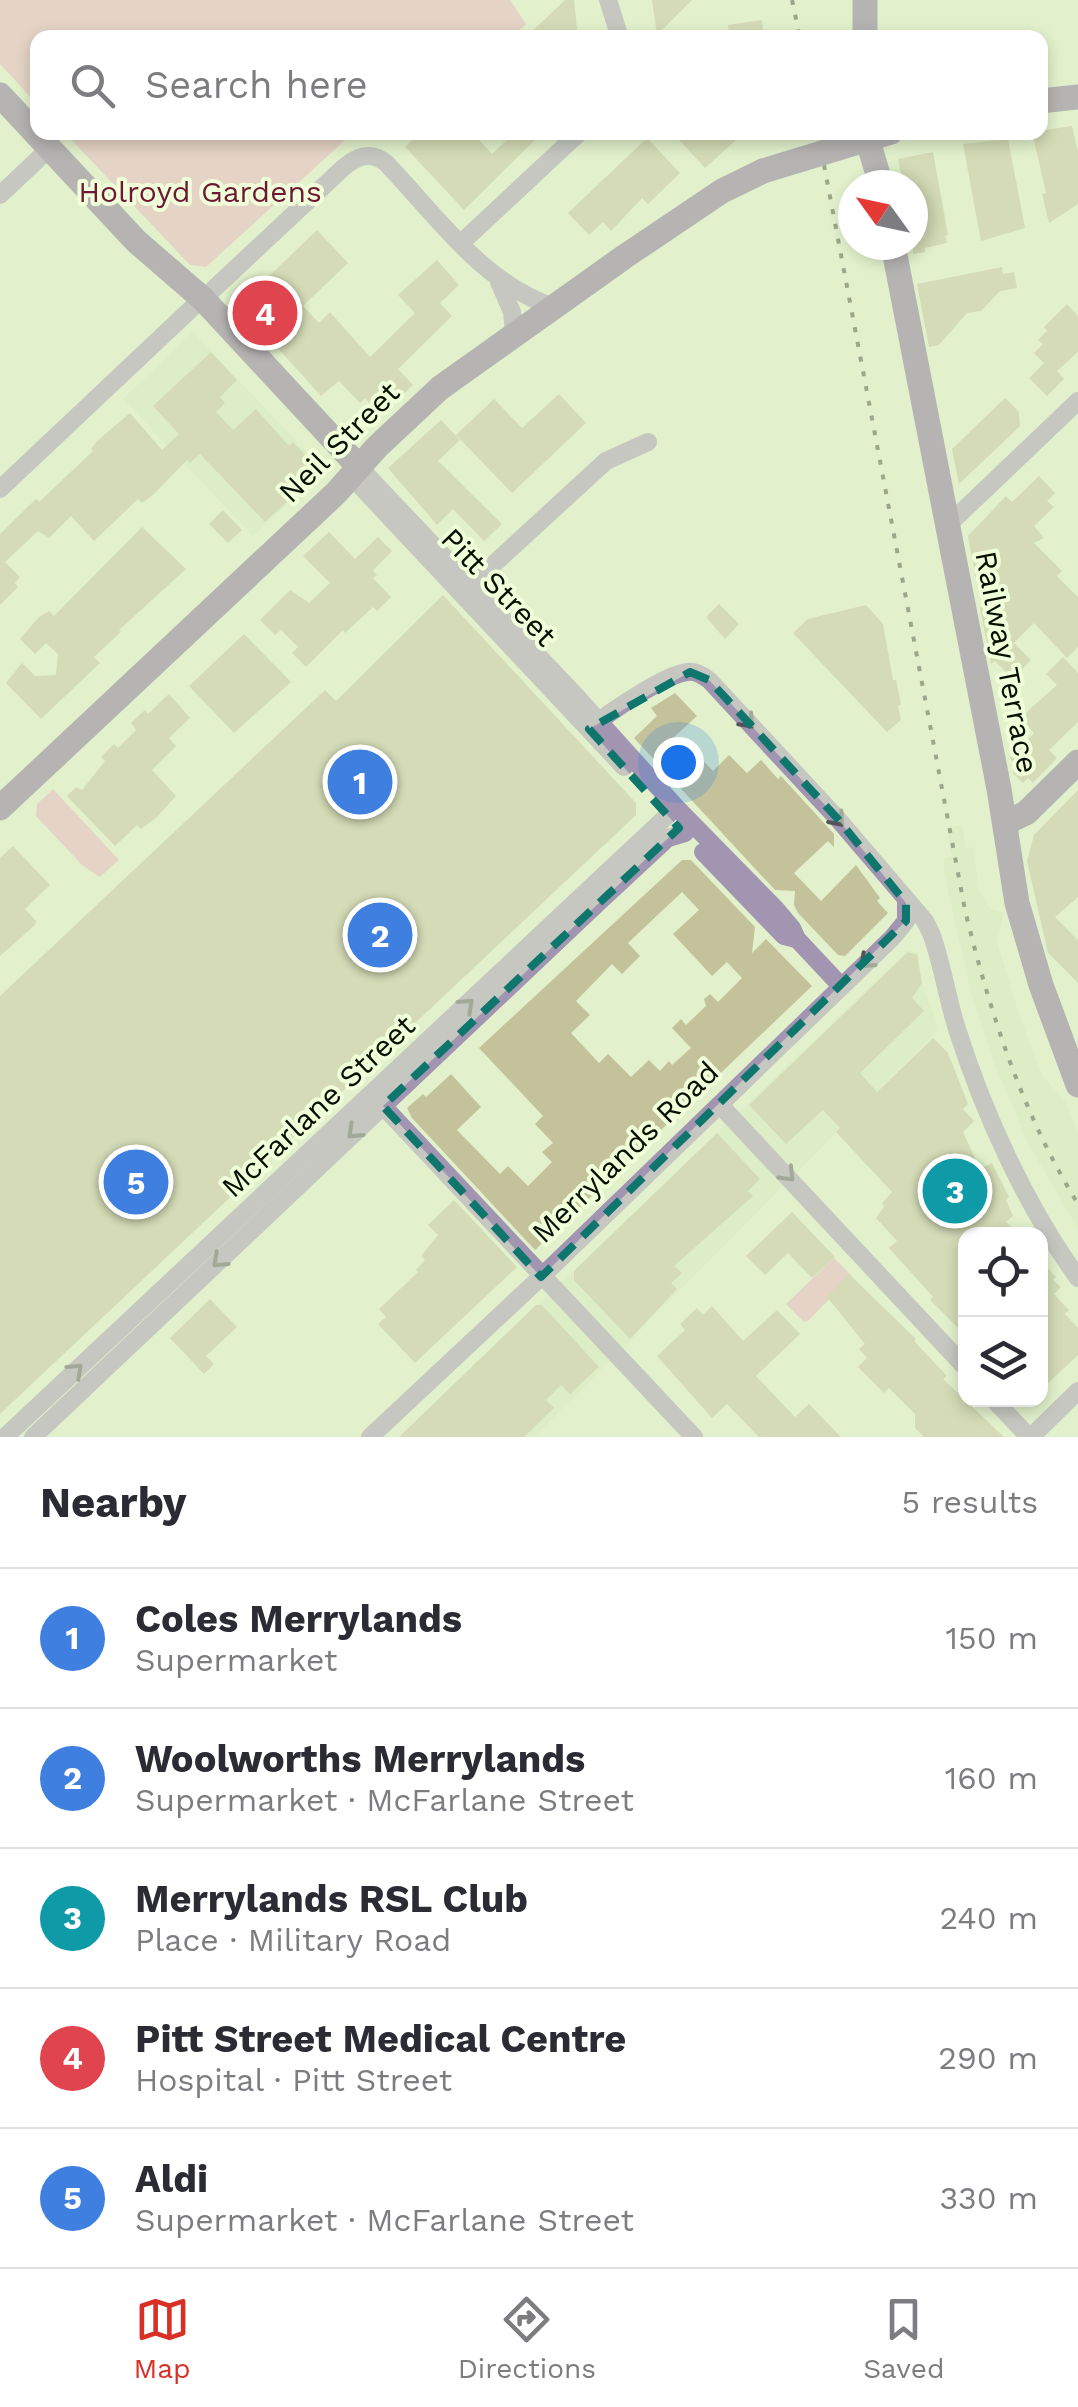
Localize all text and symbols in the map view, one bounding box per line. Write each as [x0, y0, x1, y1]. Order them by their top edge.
search box [30, 30, 1048, 140]
icon: search [65, 58, 120, 113]
text: Search here [145, 63, 368, 107]
north arrow [838, 170, 928, 260]
park label: Holroyd Gardens [78, 174, 322, 209]
pin: 4 [232, 276, 298, 350]
street label: Neil Street [272, 374, 407, 509]
street label: Pitt Street [434, 521, 564, 653]
street label: Railway Terrace [968, 548, 1046, 776]
one-way arrow [736, 711, 754, 729]
your location [653, 737, 704, 788]
pin: 1 [328, 744, 392, 820]
one-way arrow [827, 808, 845, 827]
pin: 2 [348, 898, 412, 972]
one-way arrow [860, 950, 878, 968]
one-way arrow [455, 999, 474, 1017]
street label: McFarlane Street [214, 1007, 422, 1204]
street label: Merrylands Road [525, 1054, 725, 1250]
one-way arrow [348, 1120, 366, 1138]
pin: 5 [104, 1144, 168, 1220]
pin: 3 [922, 1154, 988, 1228]
one-way arrow [776, 1163, 794, 1181]
map controls [958, 1227, 1048, 1407]
button: locate [958, 1227, 1048, 1317]
one-way arrow [212, 1249, 231, 1267]
button: layers [958, 1317, 1048, 1407]
one-way arrow [64, 1364, 83, 1382]
text: Nearby [40, 1478, 187, 1527]
text: 5 results [901, 1483, 1038, 1521]
text: Coles Merrylands [135, 1597, 462, 1641]
text: 1 [66, 1619, 79, 1657]
text: 150 m [946, 1619, 1038, 1657]
text: Supermarket [135, 1641, 337, 1679]
text: Woolworths Merrylands [135, 1737, 585, 1781]
text: 2 [63, 1759, 82, 1797]
text: 160 m [945, 1759, 1038, 1797]
text: Supermarket · McFarlane Street [135, 1781, 634, 1819]
text: Merrylands RSL Club [135, 1877, 528, 1921]
text: 3 [63, 1899, 82, 1937]
text: 240 m [939, 1899, 1038, 1937]
text: Place · Military Road [135, 1921, 451, 1959]
text: Pitt Street Medical Centre [135, 2017, 626, 2061]
text: 4 [62, 2039, 83, 2077]
text: 290 m [938, 2039, 1038, 2077]
text: Hospital · Pitt Street [135, 2061, 452, 2099]
text: Aldi [135, 2157, 208, 2201]
text: 5 [63, 2179, 82, 2217]
text: 330 m [939, 2179, 1038, 2217]
text: Supermarket · McFarlane Street [135, 2201, 634, 2239]
tab: Map [134, 2292, 191, 2385]
tab: Directions [458, 2292, 596, 2385]
tab: Saved [863, 2292, 944, 2385]

